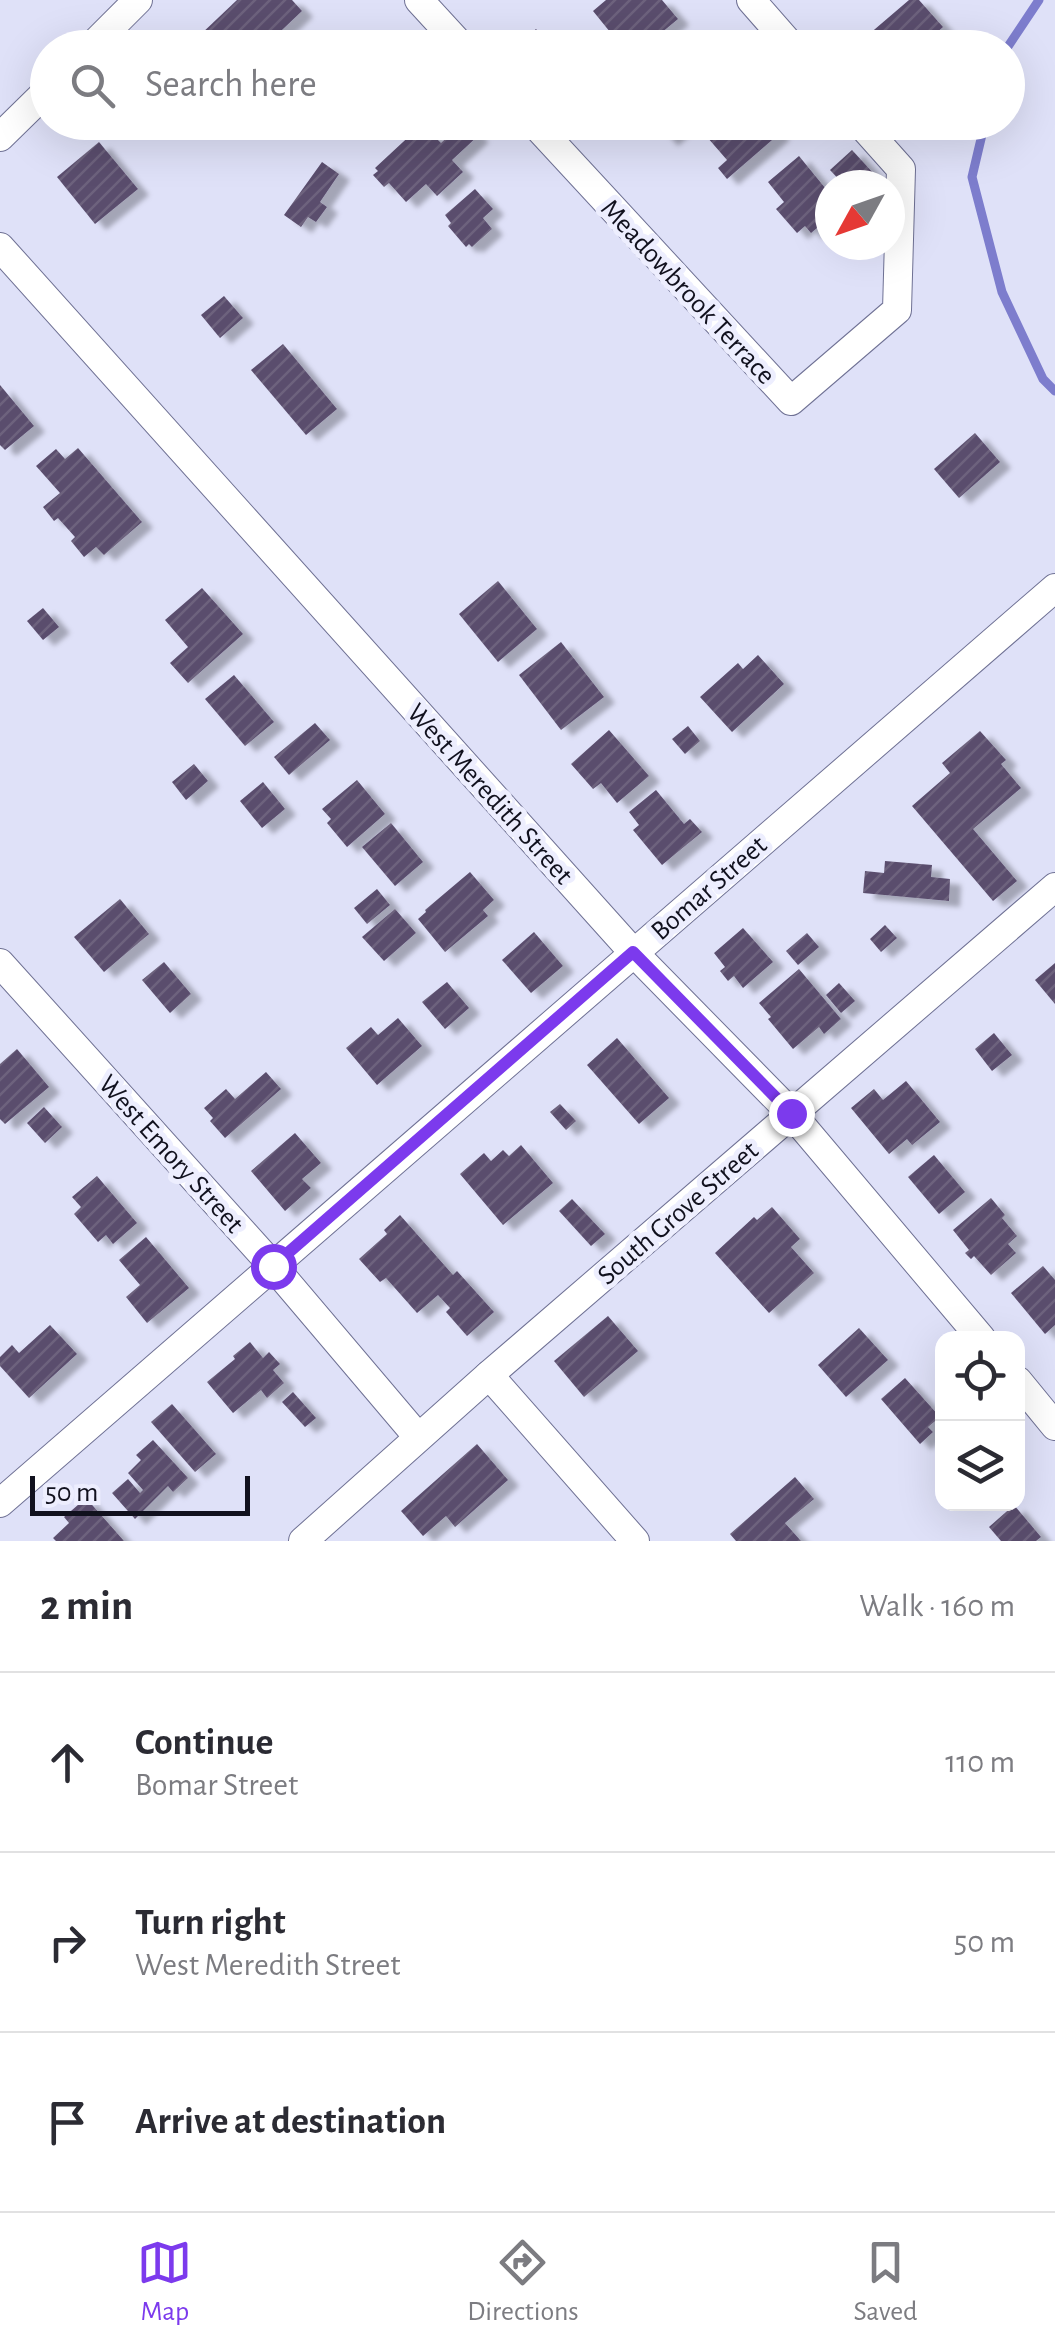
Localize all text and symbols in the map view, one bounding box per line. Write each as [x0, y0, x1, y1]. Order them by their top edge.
search box [30, 30, 1025, 140]
icon: search [65, 58, 120, 113]
text: Search here [145, 66, 317, 104]
north arrow [815, 170, 905, 260]
street label: Meadowbrook Terrace [595, 195, 780, 390]
street label: West Meredith Street [401, 699, 578, 890]
street label: Bomar Street [646, 831, 772, 946]
street label: West Emory Street [93, 1070, 248, 1239]
route end [769, 1091, 815, 1137]
street label: South Grove Street [593, 1137, 764, 1290]
route start [251, 1244, 297, 1290]
map controls [935, 1331, 1025, 1511]
button: locate [935, 1331, 1025, 1421]
button: layers [935, 1421, 1025, 1511]
scale bar [30, 1471, 250, 1516]
text: 50 m [45, 1479, 99, 1507]
text: 2 min [40, 1585, 133, 1627]
text: Walk · 160 m [859, 1590, 1015, 1622]
text: Continue [135, 1724, 273, 1762]
icon: ahead [40, 1735, 95, 1790]
text: 110 m [945, 1746, 1015, 1778]
text: Bomar Street [135, 1769, 298, 1801]
text: Turn right [135, 1904, 285, 1942]
icon: right [40, 1915, 95, 1970]
text: 50 m [954, 1926, 1015, 1958]
text: West Meredith Street [135, 1949, 400, 1981]
icon: arrive [40, 2095, 95, 2150]
text: Arrive at destination [135, 2103, 446, 2141]
tab: Map [137, 2235, 192, 2329]
tab: Directions [467, 2235, 579, 2329]
tab: Saved [854, 2235, 918, 2329]

